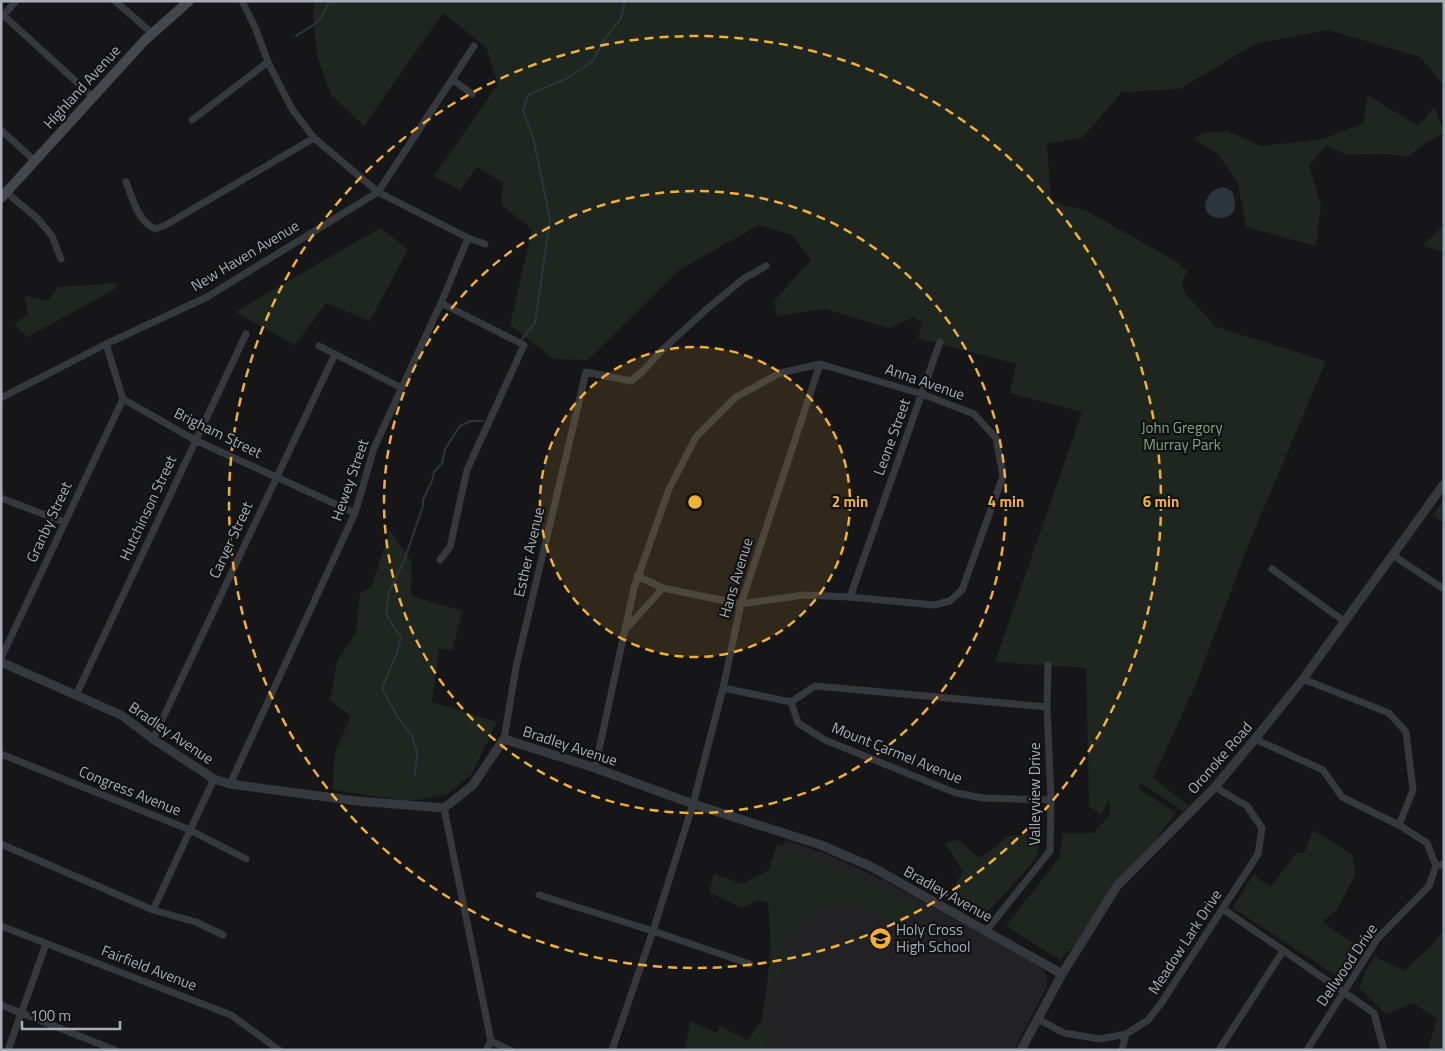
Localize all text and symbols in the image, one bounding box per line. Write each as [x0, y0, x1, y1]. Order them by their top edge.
street label: Highland Avenue [37, 39, 126, 134]
street label: New Haven Avenue [186, 214, 303, 297]
street label: Anna Avenue [882, 357, 968, 406]
street label: Leone Street [867, 395, 916, 478]
street label: Brigham Street [170, 401, 267, 464]
park label: John Gregory Murray Park [1141, 416, 1223, 456]
street label: Hewey Street [325, 435, 375, 524]
street label: Hutchinson Street [113, 451, 182, 564]
street label: Granby Street [20, 477, 78, 566]
text: 2 min [832, 490, 868, 513]
text: 4 min [988, 490, 1024, 513]
text: 6 min [1143, 490, 1179, 513]
centre of rings [686, 493, 704, 511]
street label: Carver Street [203, 497, 259, 582]
street label: Esther Avenue [507, 505, 550, 599]
street label: Hans Avenue [712, 535, 759, 621]
street label: Bradley Avenue [124, 696, 218, 770]
street label: Mount Carmel Avenue [828, 716, 966, 789]
street label: Oronoke Road [1182, 716, 1258, 799]
street label: Bradley Avenue [520, 719, 620, 772]
street label: Valleyview Drive [1023, 743, 1046, 846]
street label: Congress Avenue [76, 760, 185, 822]
street label: Bradley Avenue [900, 860, 997, 927]
street label: Meadow Lark Drive [1142, 885, 1227, 999]
place label: Holy Cross High School [896, 918, 971, 958]
street label: Dellwood Drive [1310, 919, 1383, 1011]
school or university icon: Holy Cross High School [868, 927, 892, 951]
street label: Fairfield Avenue [98, 939, 200, 996]
scale bar [22, 998, 120, 1030]
text: 100 m [30, 1004, 71, 1027]

